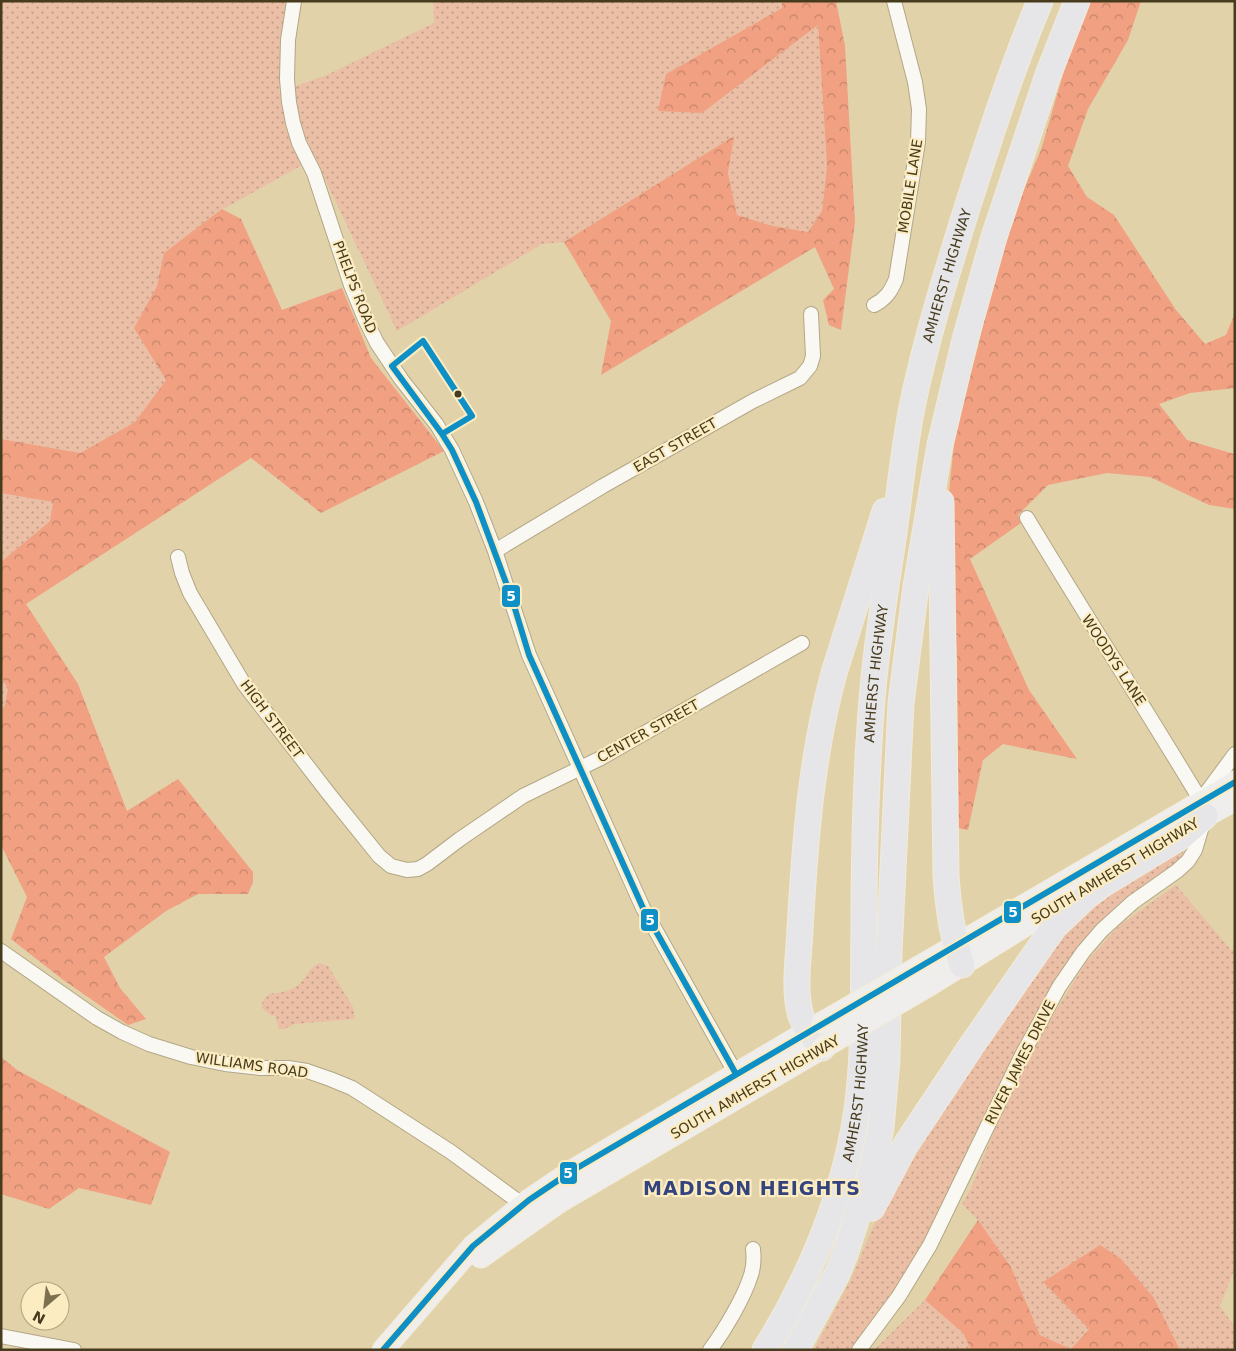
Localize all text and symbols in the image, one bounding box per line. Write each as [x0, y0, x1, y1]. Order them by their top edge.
street label: MOBILE LANE [895, 138, 925, 234]
street label: AMHERST HIGHWAY [920, 206, 974, 344]
street label: PHELPS ROAD [330, 238, 380, 336]
unlabelled marker [453, 389, 463, 399]
street label: EAST STREET [630, 414, 720, 475]
line badge: 5 [501, 584, 521, 608]
text: 5 [506, 588, 516, 604]
street label: AMHERST HIGHWAY [861, 603, 891, 743]
street label: WOODYS LANE [1079, 612, 1149, 708]
street label: HIGH STREET [237, 677, 307, 762]
street label: CENTER STREET [594, 696, 702, 766]
street label: SOUTH AMHERST HIGHWAY [1028, 814, 1202, 927]
line badge: 5 [1003, 900, 1022, 924]
text: 5 [1008, 904, 1018, 920]
line badge: 5 [640, 908, 659, 932]
text: 5 [645, 912, 655, 928]
street label: RIVER JAMES DRIVE [982, 997, 1058, 1127]
street label: AMHERST HIGHWAY [839, 1023, 871, 1163]
street label: SOUTH AMHERST HIGHWAY [668, 1032, 843, 1142]
street label: WILLIAMS ROAD [195, 1049, 309, 1081]
line badge: 5 [559, 1161, 578, 1185]
text: 5 [563, 1165, 573, 1181]
district label: MADISON HEIGHTS [643, 1177, 861, 1199]
north arrow [20, 1281, 70, 1331]
text: N [30, 1308, 48, 1327]

